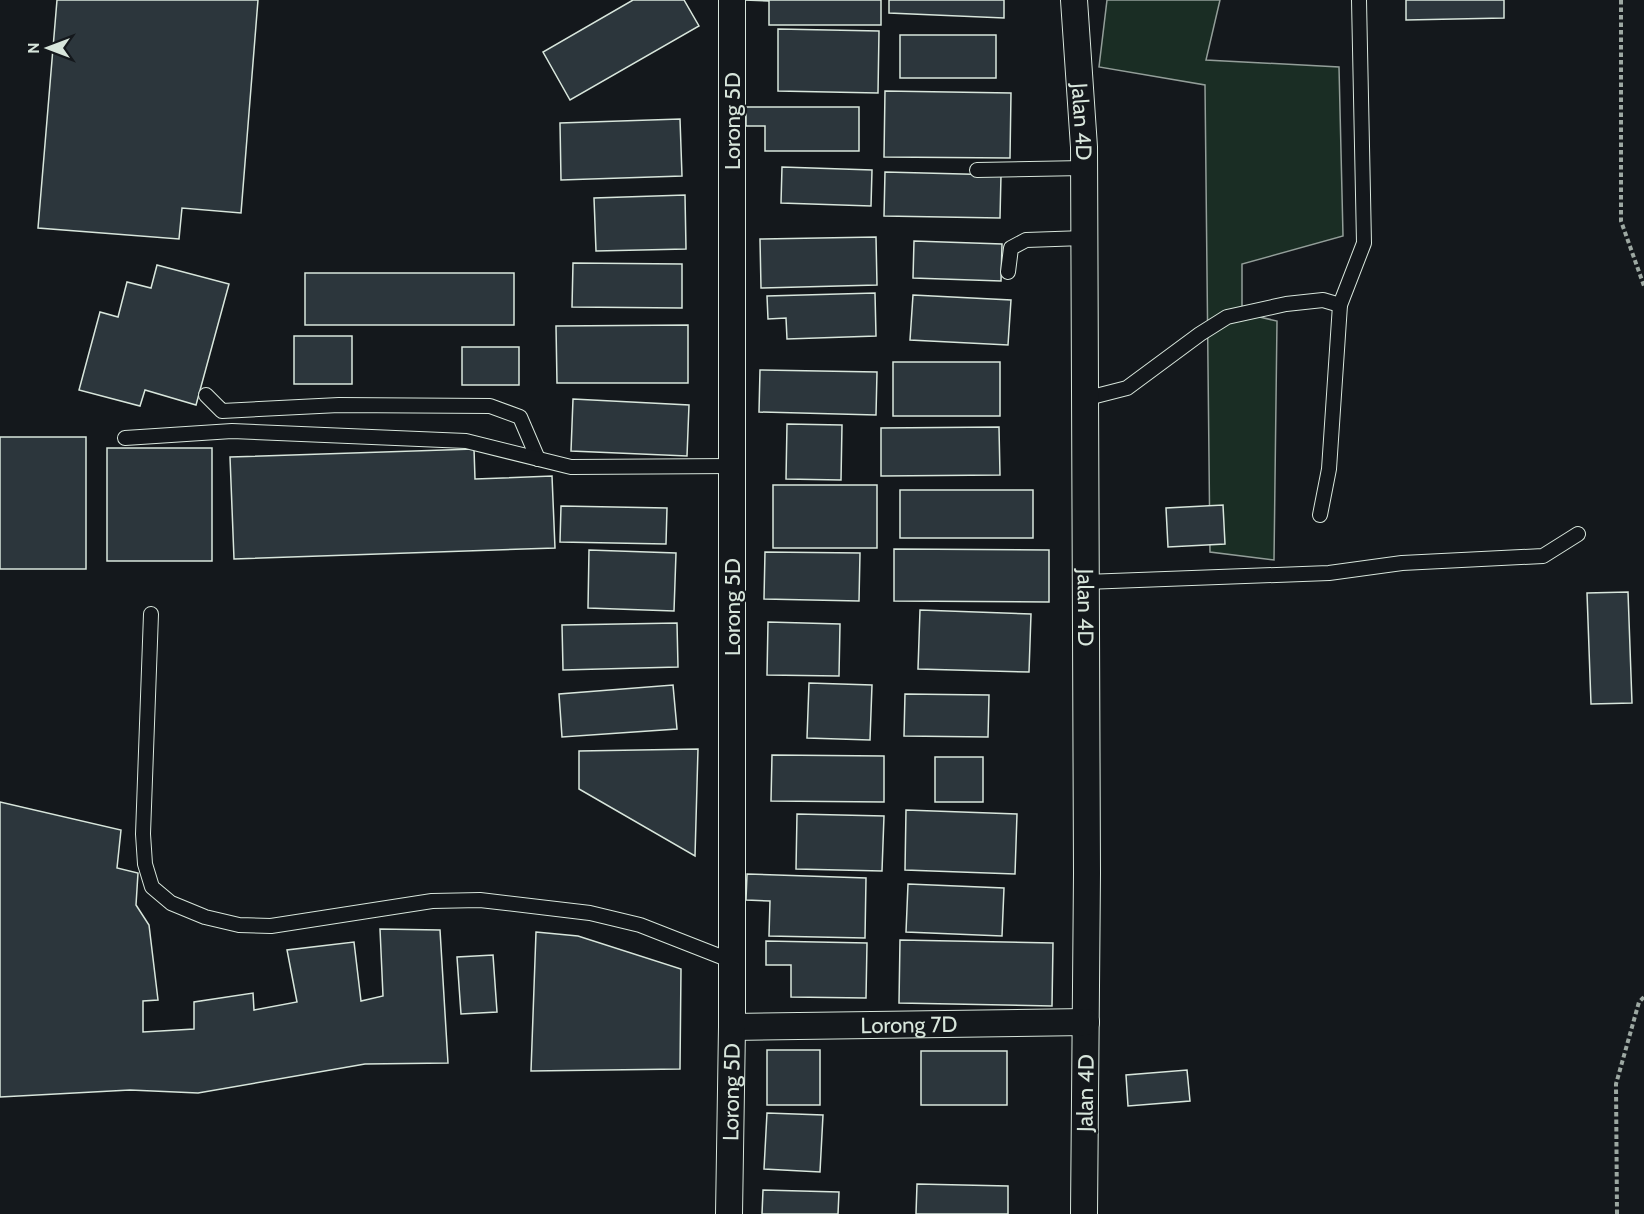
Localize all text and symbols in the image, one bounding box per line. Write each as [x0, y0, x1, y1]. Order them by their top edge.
north arrow [18, 18, 78, 78]
text: N [24, 42, 43, 54]
street label: Lorong 5D [719, 72, 746, 170]
street label: Jalan 4D [1066, 81, 1097, 161]
street label: Lorong 5D [719, 558, 746, 656]
street label: Jalan 4D [1072, 568, 1099, 647]
street label: Lorong 7D [860, 1011, 958, 1039]
street label: Lorong 5D [717, 1043, 746, 1141]
street label: Jalan 4D [1071, 1054, 1100, 1133]

